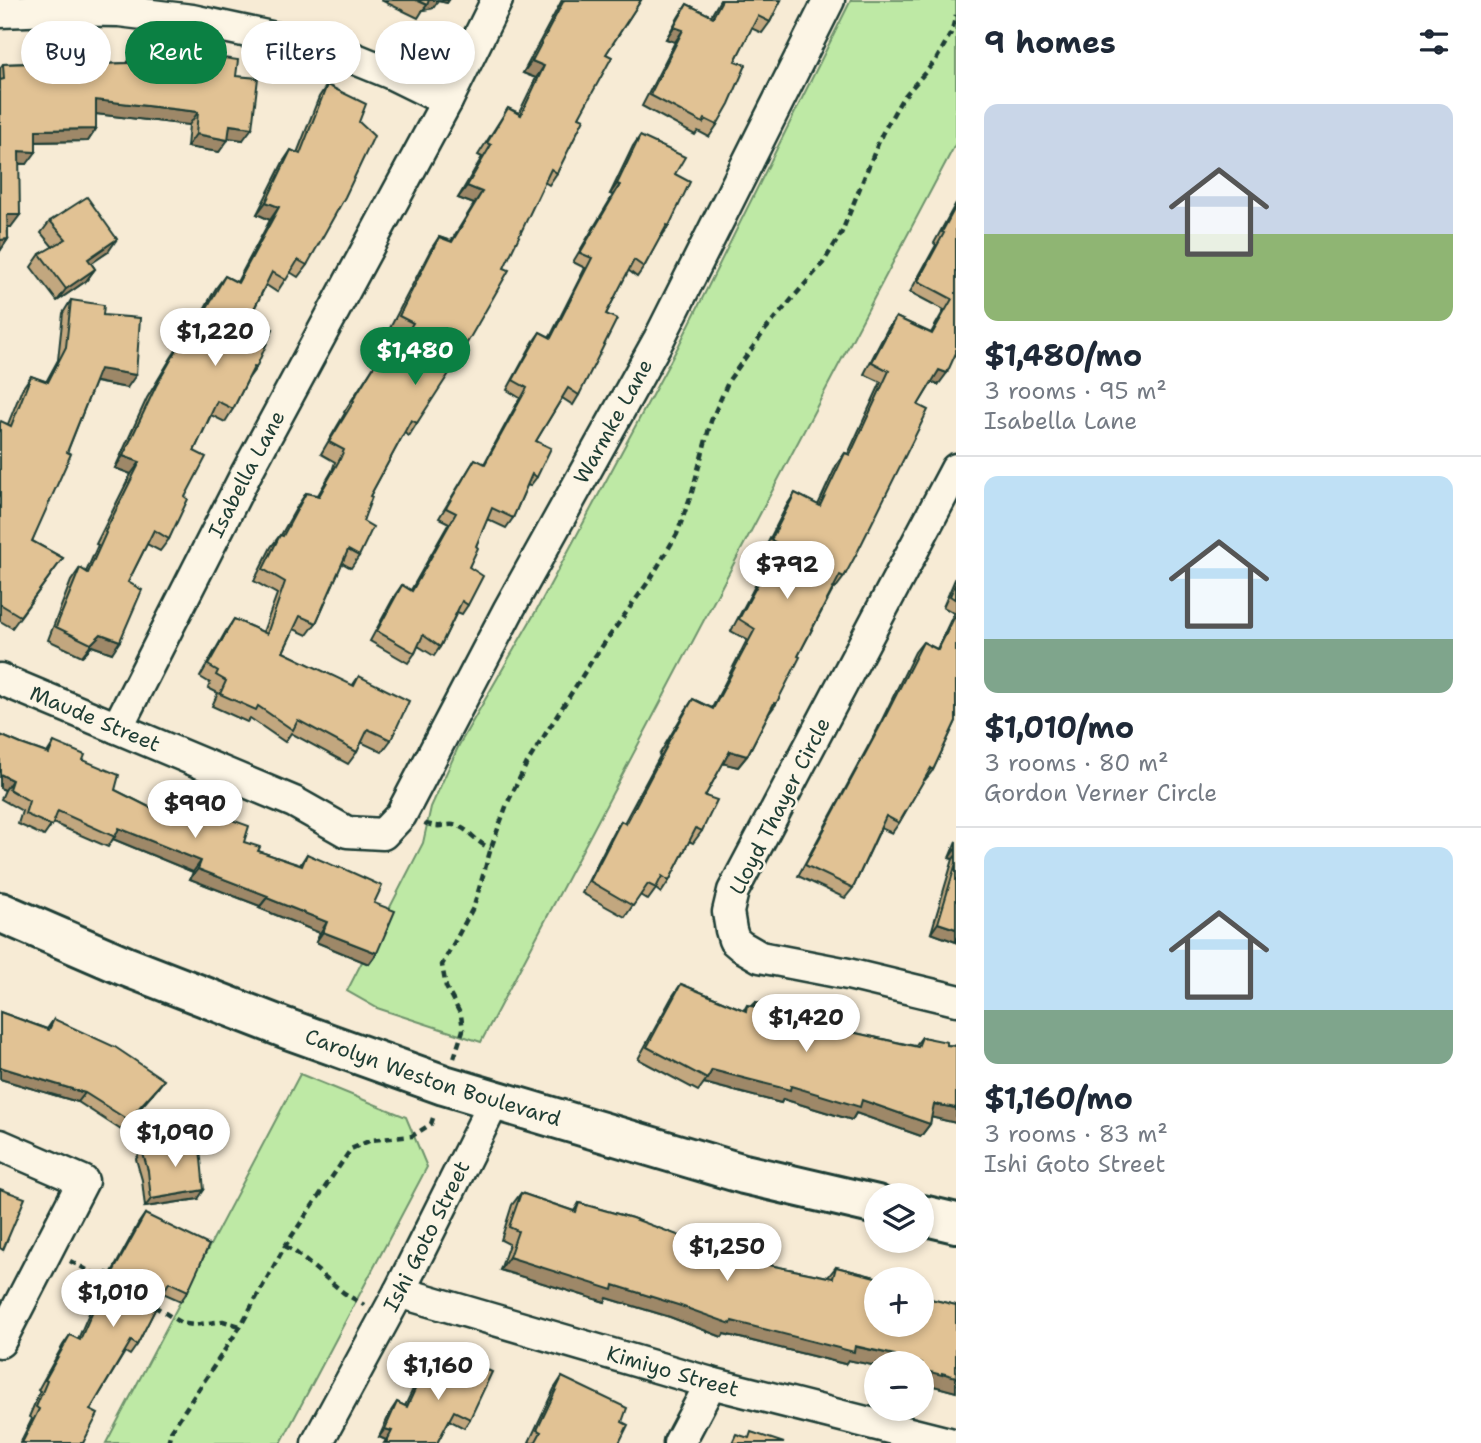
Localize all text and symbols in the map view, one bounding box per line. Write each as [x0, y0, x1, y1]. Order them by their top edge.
chip: Buy [21, 21, 111, 84]
chip: Rent [125, 21, 227, 84]
chip: Filters [241, 21, 361, 84]
chip: New [375, 21, 475, 84]
text: 9 homes [984, 22, 1116, 63]
icon: filters [1415, 23, 1453, 61]
icon: home [1156, 149, 1282, 275]
pin: $1,220 [158, 308, 272, 368]
text: $1,220 [176, 316, 254, 346]
pin: $1,480 [358, 328, 472, 387]
text: $1,480 [376, 335, 454, 365]
text: $1,480/mo [984, 335, 1142, 376]
street label: Warmke Lane [567, 354, 659, 489]
text: 3 rooms · 95 m² [984, 376, 1167, 406]
street label: Isabella Lane [202, 406, 292, 543]
text: Isabella Lane [984, 406, 1137, 436]
icon: home [1156, 521, 1282, 647]
pin: $792 [746, 542, 828, 601]
text: $792 [755, 549, 819, 579]
street label: Maude Street [26, 679, 165, 758]
text: $1,010/mo [984, 707, 1134, 748]
street label: Lloyd Thayer Circle [723, 713, 837, 899]
text: 3 rooms · 80 m² [984, 748, 1169, 778]
text: Gordon Verner Circle [984, 778, 1217, 808]
pin: $990 [154, 780, 236, 840]
text: $990 [164, 788, 226, 818]
icon: home [1156, 892, 1282, 1018]
pin: $1,420 [749, 995, 863, 1054]
text: $1,420 [768, 1002, 844, 1032]
street label: Carolyn Weston Boulevard [301, 1022, 564, 1133]
text: $1,160/mo [984, 1078, 1133, 1119]
pin: $1,090 [118, 1110, 232, 1169]
text: $1,090 [136, 1117, 214, 1147]
text: 3 rooms · 83 m² [984, 1119, 1168, 1149]
text: Ishi Goto Street [984, 1149, 1166, 1179]
street label: Ishi Goto Street [377, 1156, 476, 1317]
map controls [864, 1183, 934, 1421]
button: layers [864, 1183, 934, 1253]
pin: $1,250 [670, 1224, 784, 1283]
text: $1,250 [689, 1231, 765, 1261]
button: + [864, 1267, 934, 1337]
pin: $1,010 [56, 1270, 170, 1329]
text: $1,010 [77, 1277, 149, 1307]
street label: Kimiyo Street [603, 1339, 742, 1403]
pin: $1,160 [381, 1342, 495, 1402]
text: $1,160 [403, 1350, 473, 1380]
button: − [864, 1351, 934, 1421]

